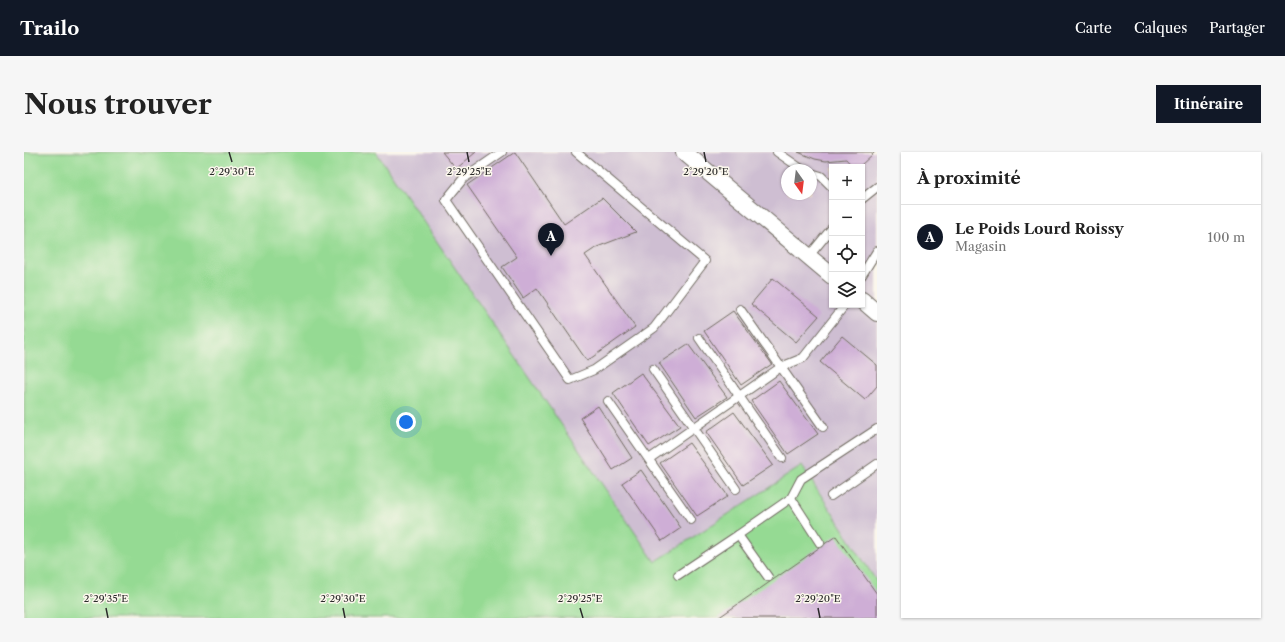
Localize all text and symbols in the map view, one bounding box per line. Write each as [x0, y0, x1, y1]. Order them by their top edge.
text: Trailo [20, 17, 79, 40]
text: Carte [1075, 19, 1112, 37]
text: Calques [1134, 19, 1187, 37]
text: Partager [1209, 19, 1265, 37]
button: Itinéraire [1156, 85, 1261, 123]
text: Nous trouver [24, 87, 212, 121]
north arrow [781, 164, 817, 200]
map controls [829, 164, 865, 308]
button: + [829, 164, 865, 200]
text: 2°29'30"E [209, 165, 255, 178]
text: 2°29'25"E [447, 165, 491, 178]
text: 2°29'20"E [683, 165, 729, 178]
text: À proximité [917, 168, 1021, 188]
button: − [829, 200, 865, 236]
text: Le Poids Lourd Roissy [955, 219, 1124, 238]
pin: A [538, 223, 564, 256]
text: A [925, 229, 935, 245]
text: 100 m [1207, 229, 1245, 245]
button: locate [829, 236, 865, 272]
text: Magasin [955, 238, 1006, 254]
button: layers [829, 272, 865, 308]
your location [396, 412, 416, 432]
text: 2°29'35"E [84, 592, 128, 605]
text: 2°29'30"E [320, 592, 366, 605]
text: 2°29'25"E [558, 592, 602, 605]
text: 2°29'20"E [795, 592, 841, 605]

